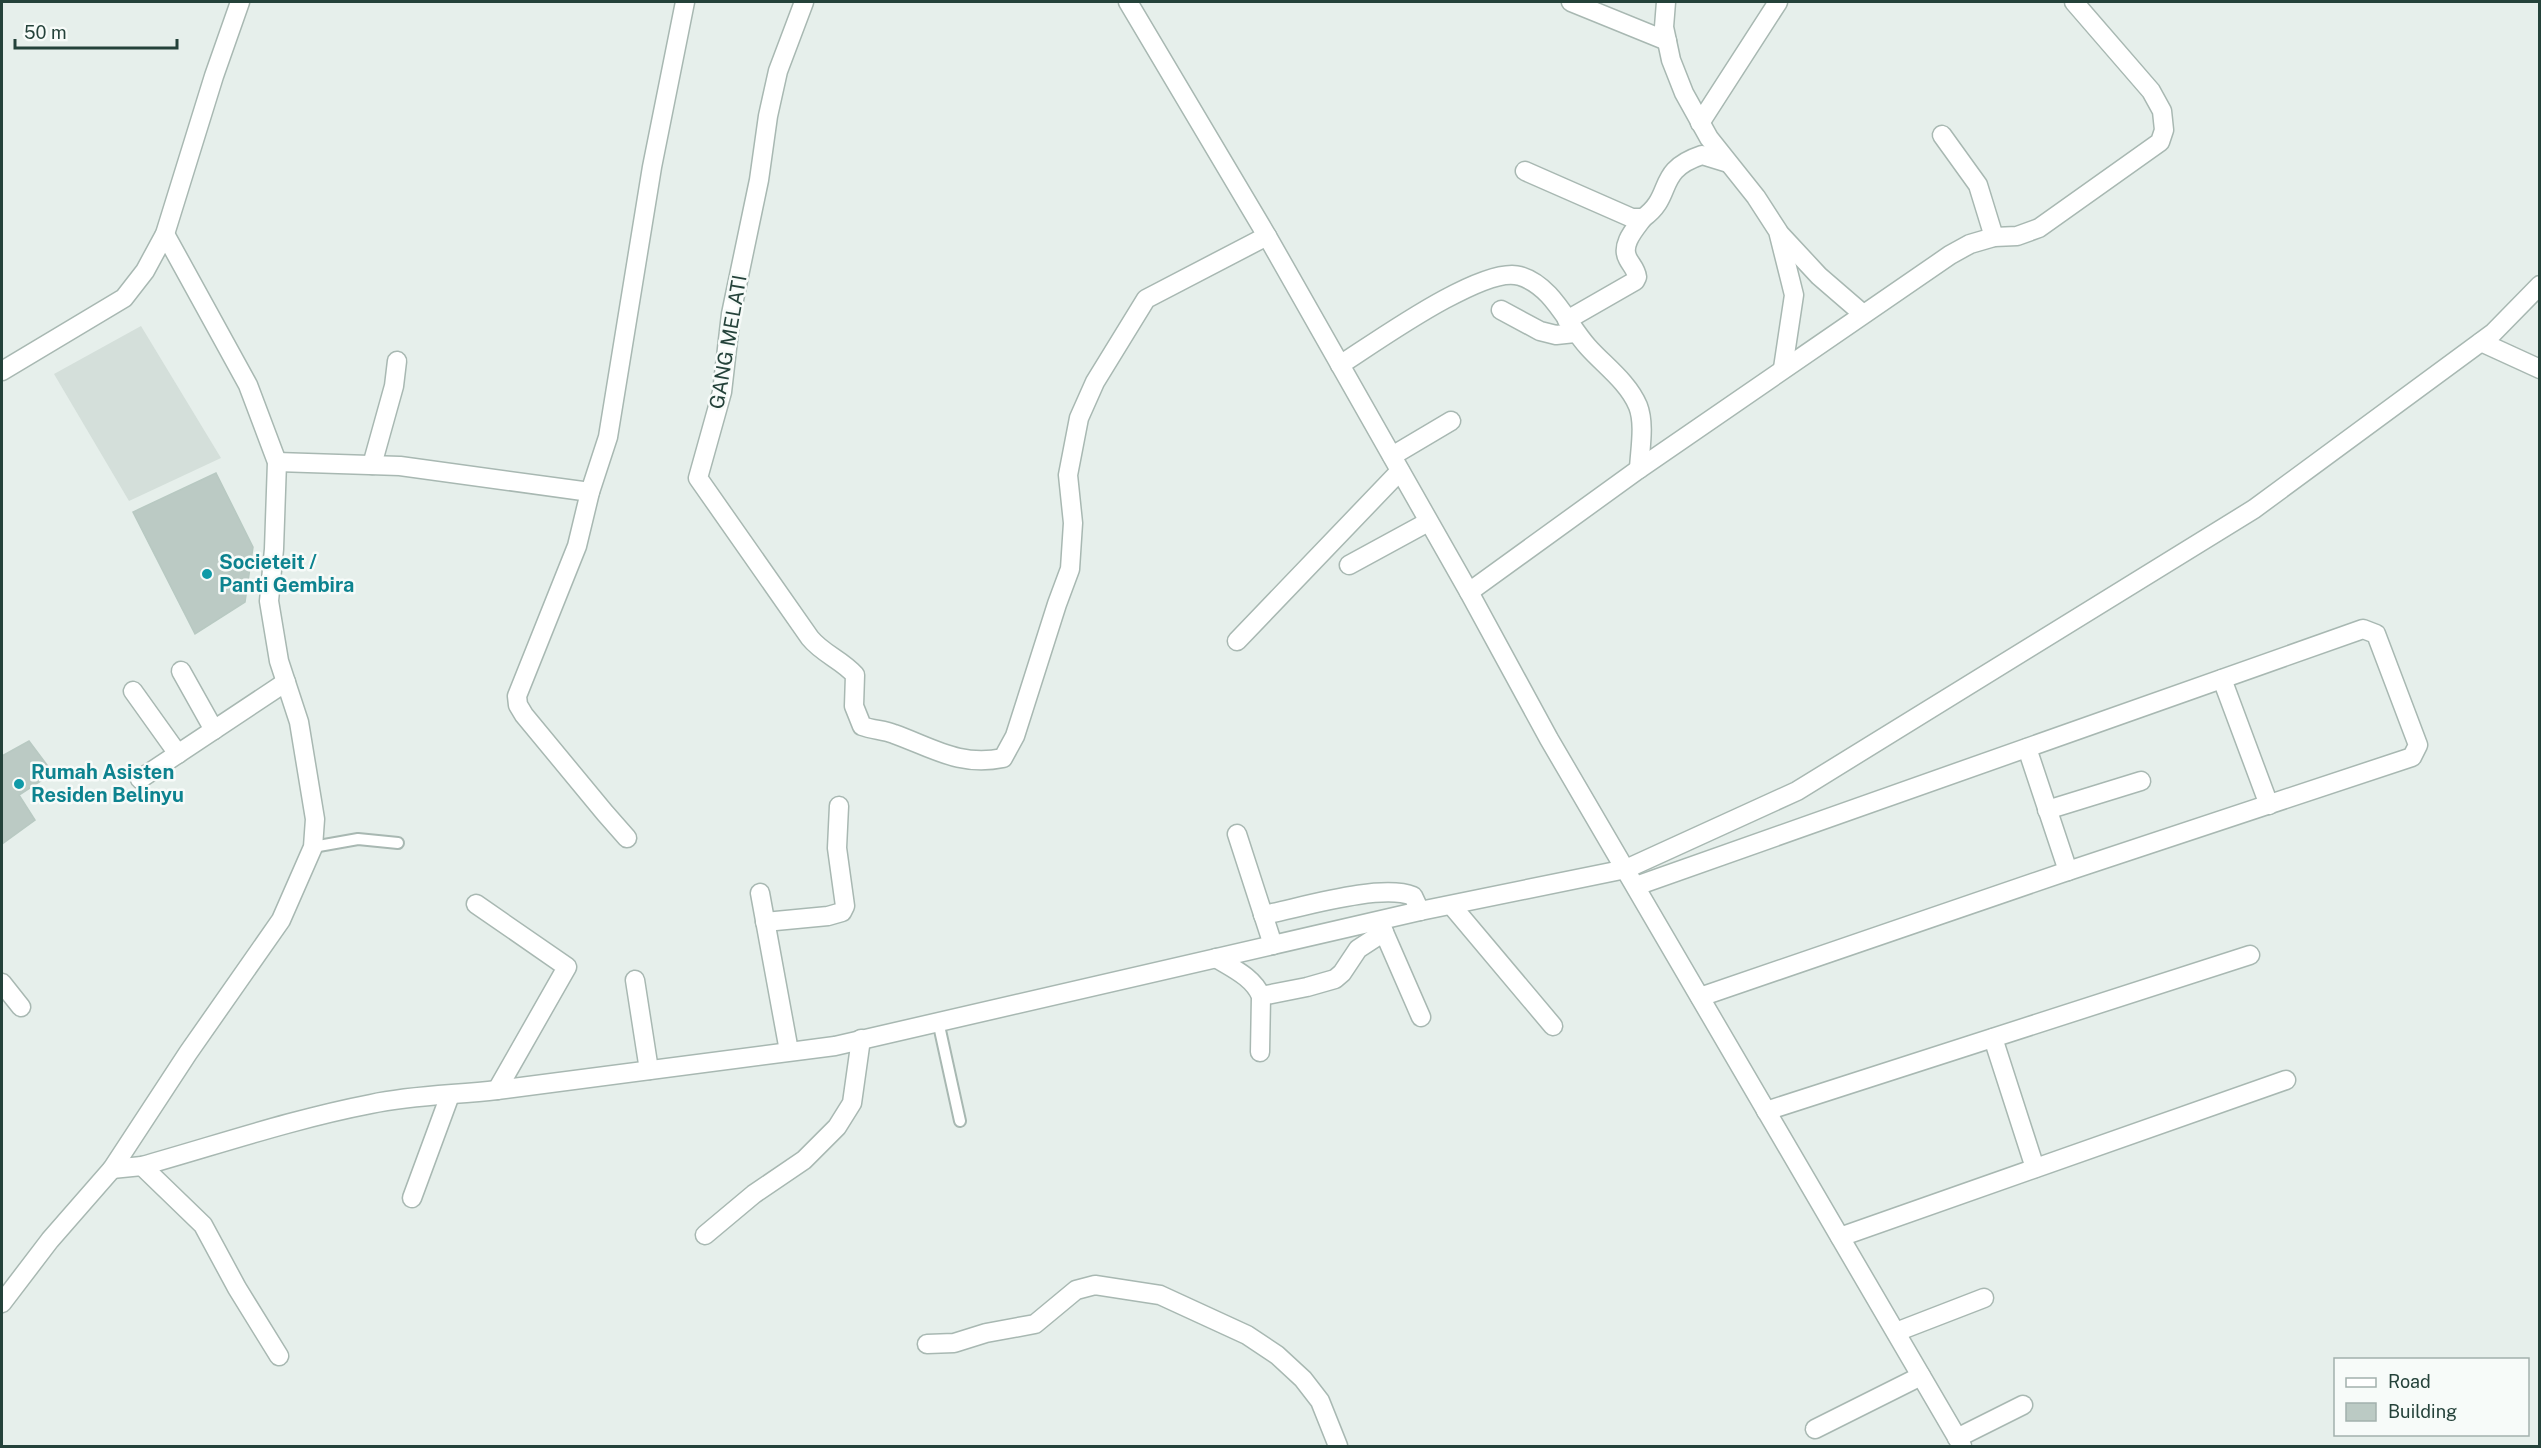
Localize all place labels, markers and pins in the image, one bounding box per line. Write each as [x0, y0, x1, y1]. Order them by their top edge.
place label: Societeit / Panti Gembira [219, 550, 354, 597]
marker: Societeit / Panti Gembira [200, 567, 214, 581]
place label: Rumah Asisten Residen Belinyu [31, 760, 184, 807]
marker: Rumah Asisten Residen Belinyu [12, 777, 26, 791]

